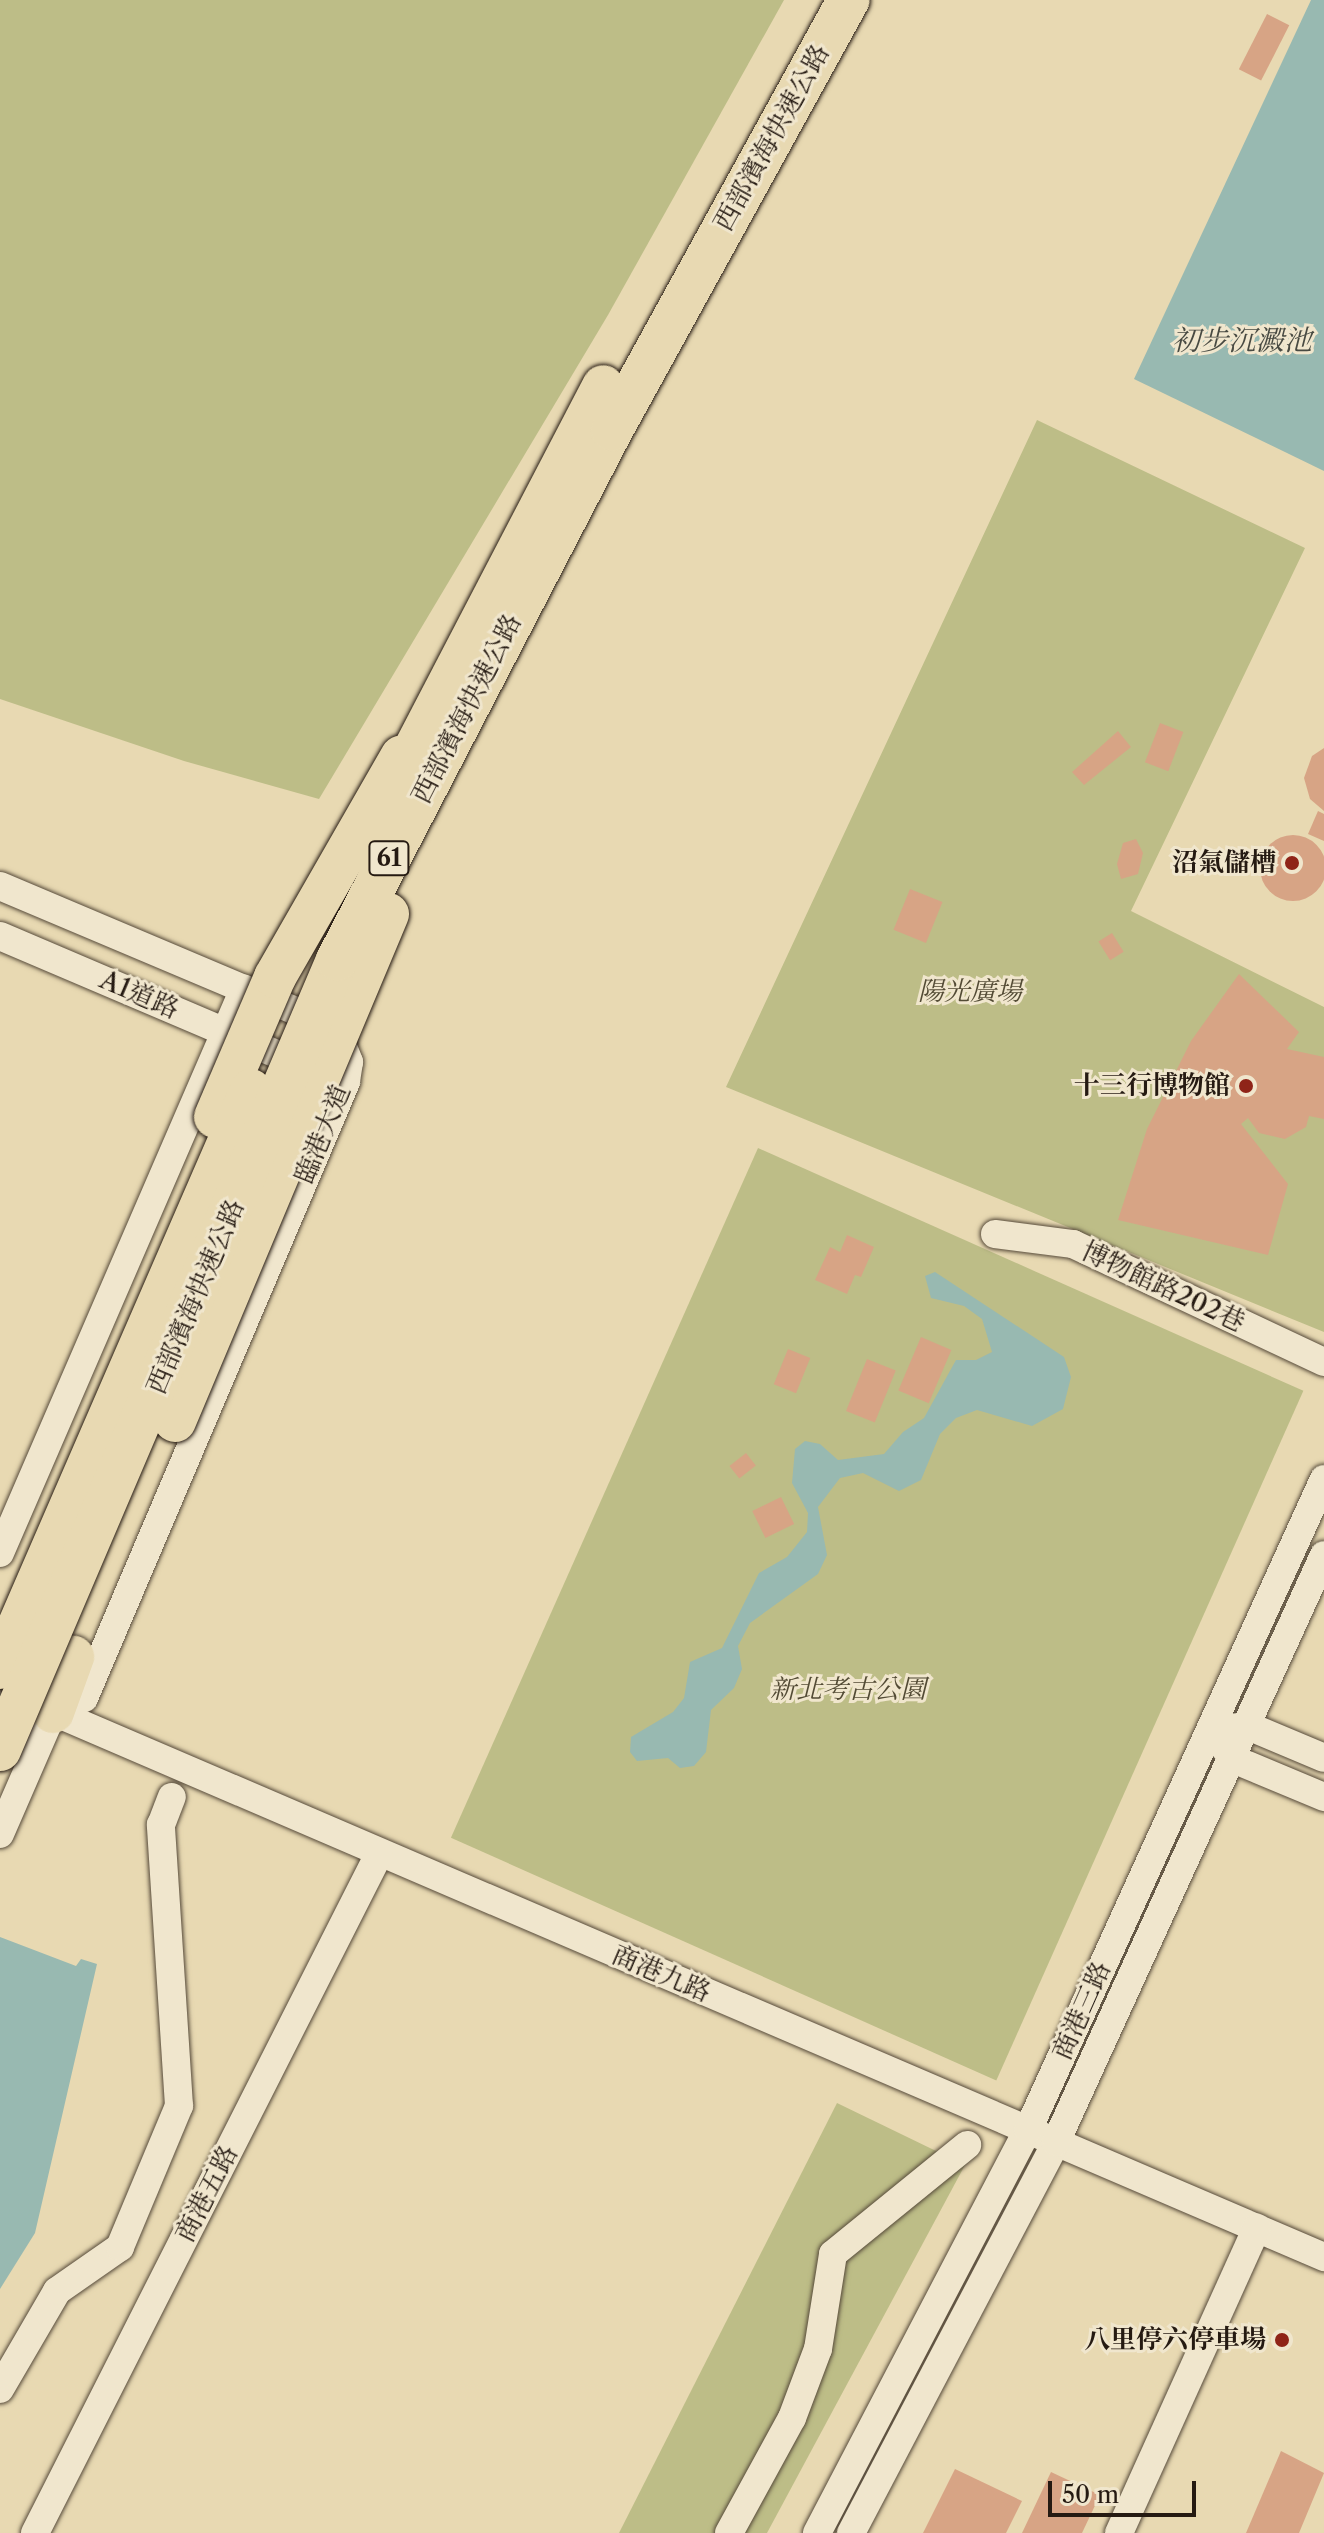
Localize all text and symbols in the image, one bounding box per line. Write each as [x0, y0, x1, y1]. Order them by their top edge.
street label: 西部濱海快速公路 [708, 39, 836, 237]
water label: 初步沉澱池 [1172, 323, 1312, 357]
street label: 西部濱海快速公路 [406, 609, 528, 809]
road number: 61 [367, 838, 411, 878]
place label: 沼氣儲槽 [1172, 847, 1276, 879]
marker: 沼氣儲槽 [1283, 854, 1301, 872]
street label: A1道路 [95, 965, 183, 1025]
park label: 陽光廣場 [918, 976, 1022, 1008]
place label: 十三行博物館 [1074, 1070, 1230, 1102]
marker: 十三行博物館 [1237, 1077, 1255, 1095]
street label: 臨港大道 [289, 1080, 357, 1188]
street label: 西部濱海快速公路 [141, 1195, 251, 1399]
street label: 博物館路202巷 [1076, 1236, 1250, 1338]
park label: 新北考古公園 [770, 1674, 926, 1706]
street label: 商港九路 [607, 1939, 715, 2009]
street label: 商港三路 [1047, 1957, 1117, 2065]
street label: 商港五路 [169, 2141, 245, 2247]
place label: 八里停六停車場 [1084, 2324, 1266, 2356]
marker: 八里停六停車場 [1273, 2331, 1291, 2349]
scale bar [1052, 2465, 1200, 2515]
text: 50 m [1062, 2480, 1119, 2509]

